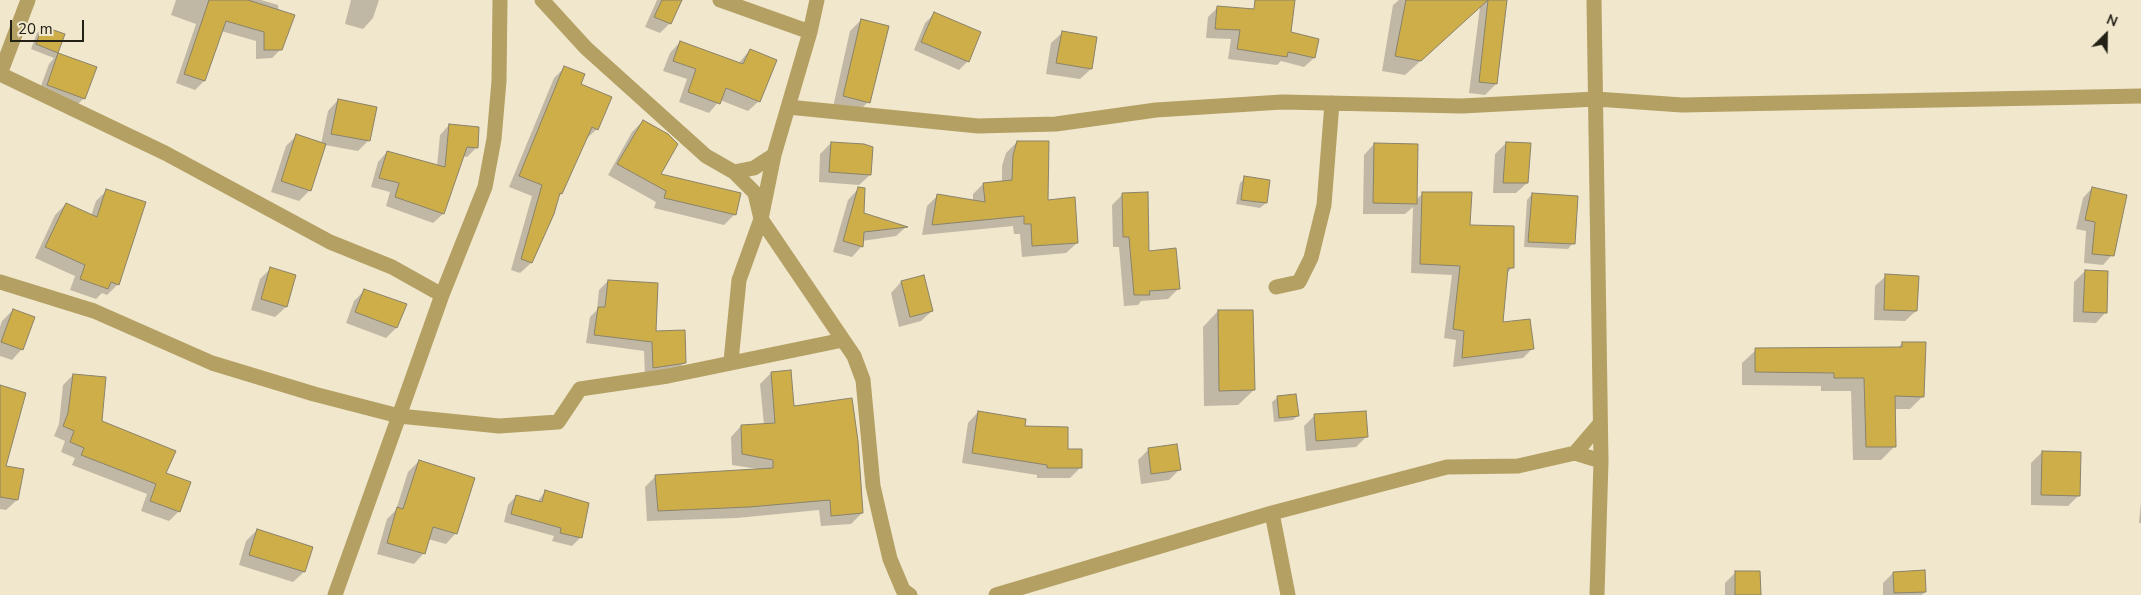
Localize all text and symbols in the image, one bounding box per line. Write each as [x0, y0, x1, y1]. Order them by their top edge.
scale bar [12, 10, 86, 42]
north arrow [2081, 10, 2131, 60]
text: N [2104, 10, 2121, 32]
text: 20 m [18, 19, 53, 39]

